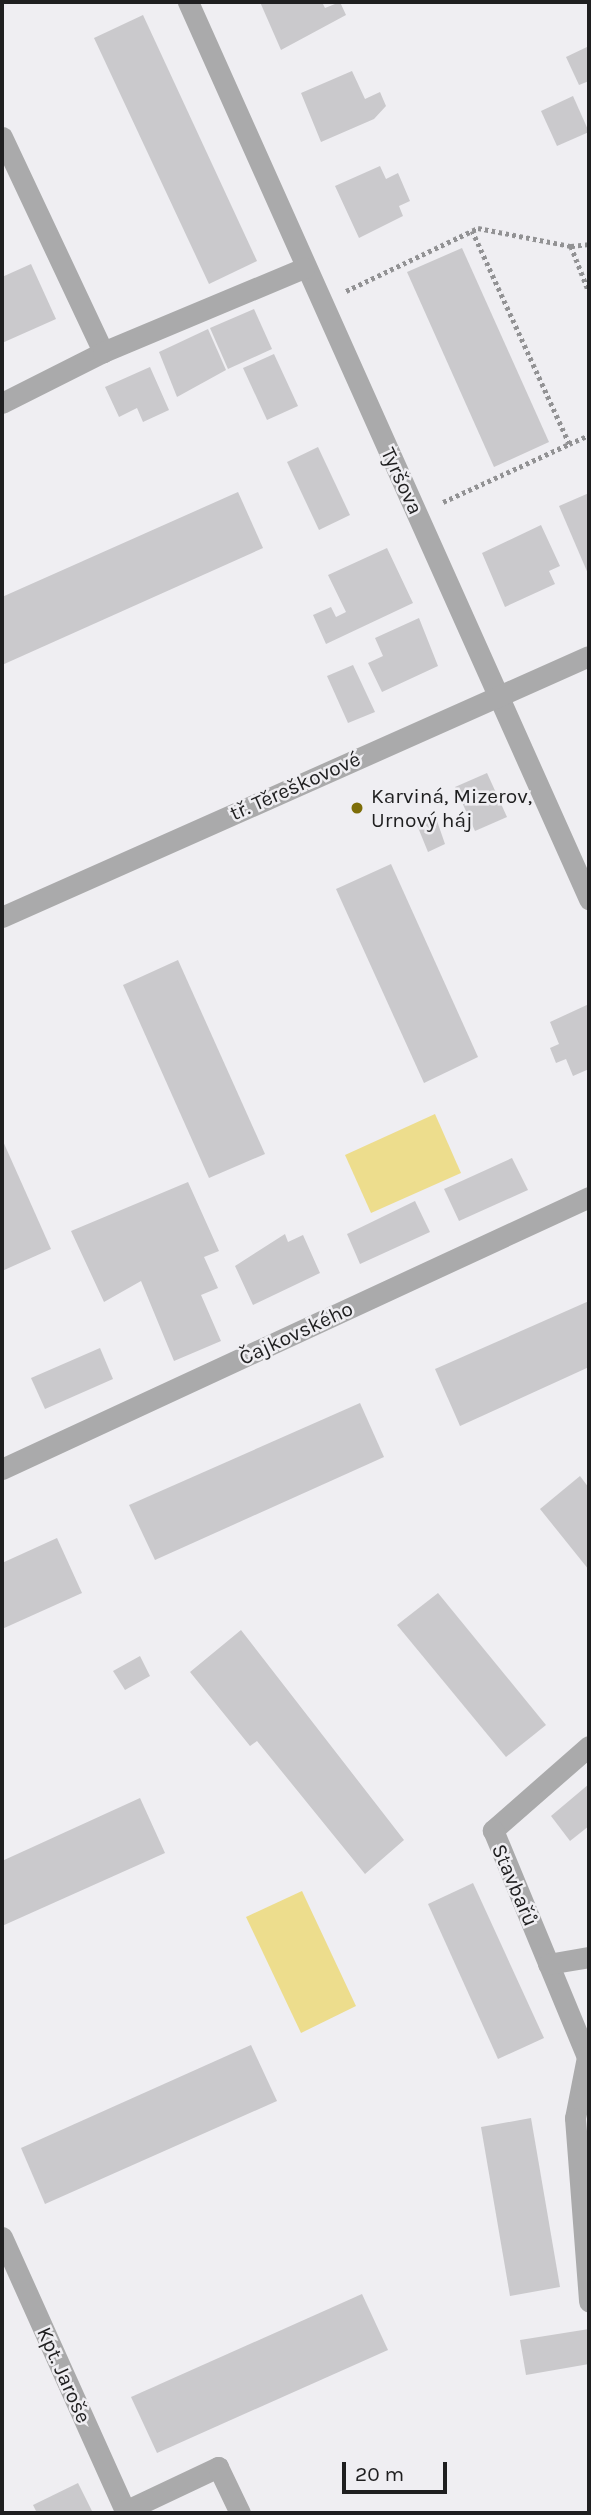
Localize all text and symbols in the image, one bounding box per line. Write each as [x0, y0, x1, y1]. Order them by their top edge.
street label: Tyršova [376, 444, 428, 518]
street label: tř. Těreškovové [226, 746, 364, 826]
place label: Karviná, Mizerov, Urnový háj [371, 783, 532, 833]
marker: Karviná, Mizerov, Urnový háj [349, 800, 365, 816]
street label: Čajkovského [235, 1296, 357, 1370]
street label: Stavbařů [486, 1840, 544, 1930]
street label: Kpt. Jaroše [32, 2323, 96, 2427]
scale bar [346, 2448, 451, 2492]
text: 20 m [355, 2462, 404, 2486]

